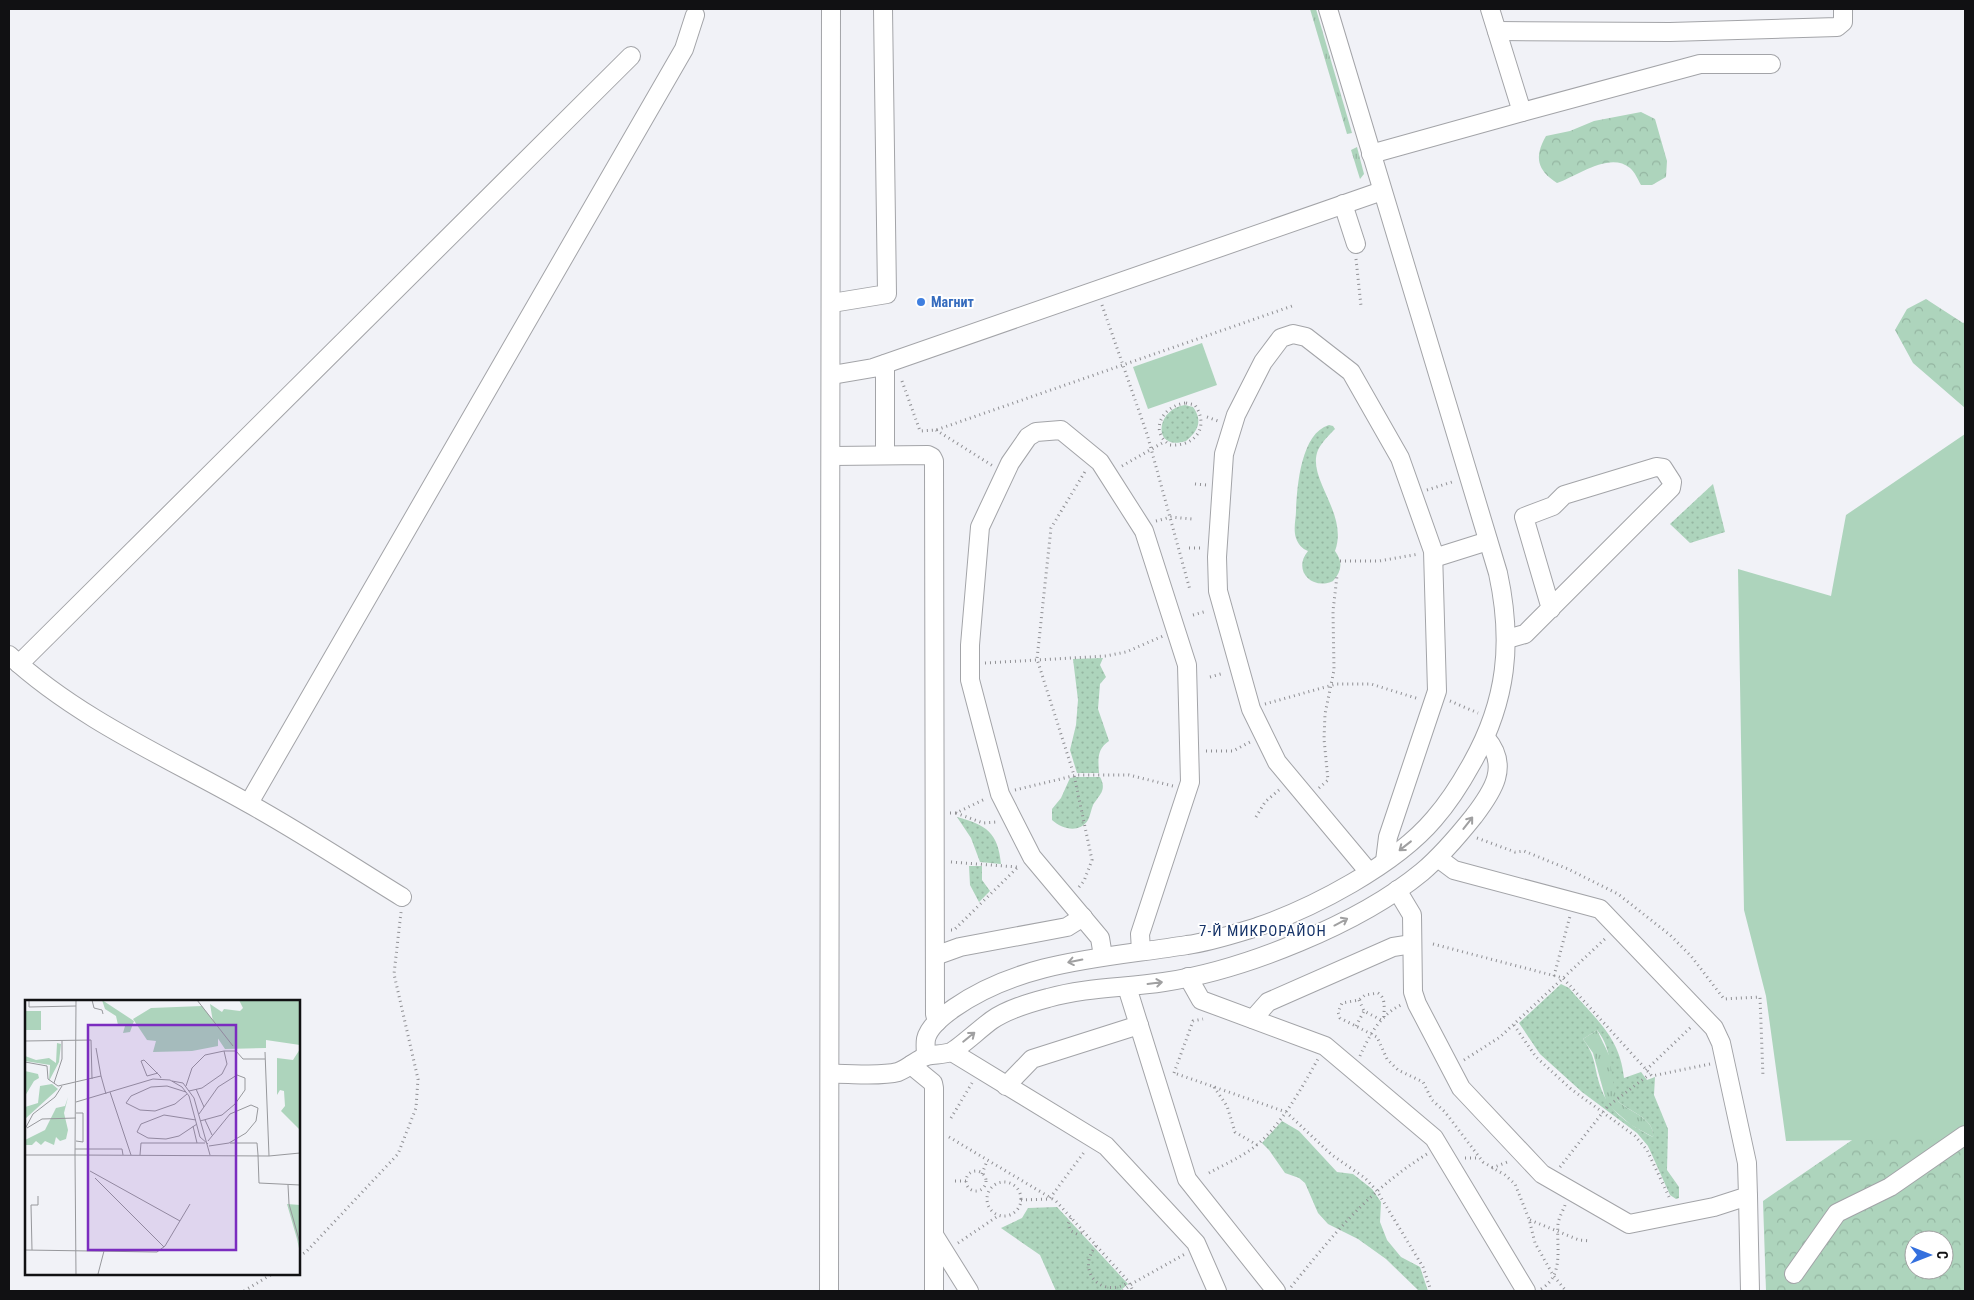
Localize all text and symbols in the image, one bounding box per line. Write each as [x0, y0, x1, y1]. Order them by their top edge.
place label: Магнит [931, 294, 974, 310]
marker: Магнит [915, 296, 927, 308]
one-way arrow [1463, 817, 1474, 830]
one-way arrow [1399, 840, 1412, 851]
one-way arrow [1334, 916, 1348, 926]
district label: 7-Й МИКРОРАЙОН [1199, 922, 1327, 940]
one-way arrow [1067, 957, 1083, 966]
one-way arrow [1146, 978, 1162, 988]
inset map [25, 1000, 300, 1275]
one-way arrow [962, 1032, 975, 1043]
north arrow [1904, 1230, 1954, 1280]
text: С [1934, 1251, 1950, 1259]

